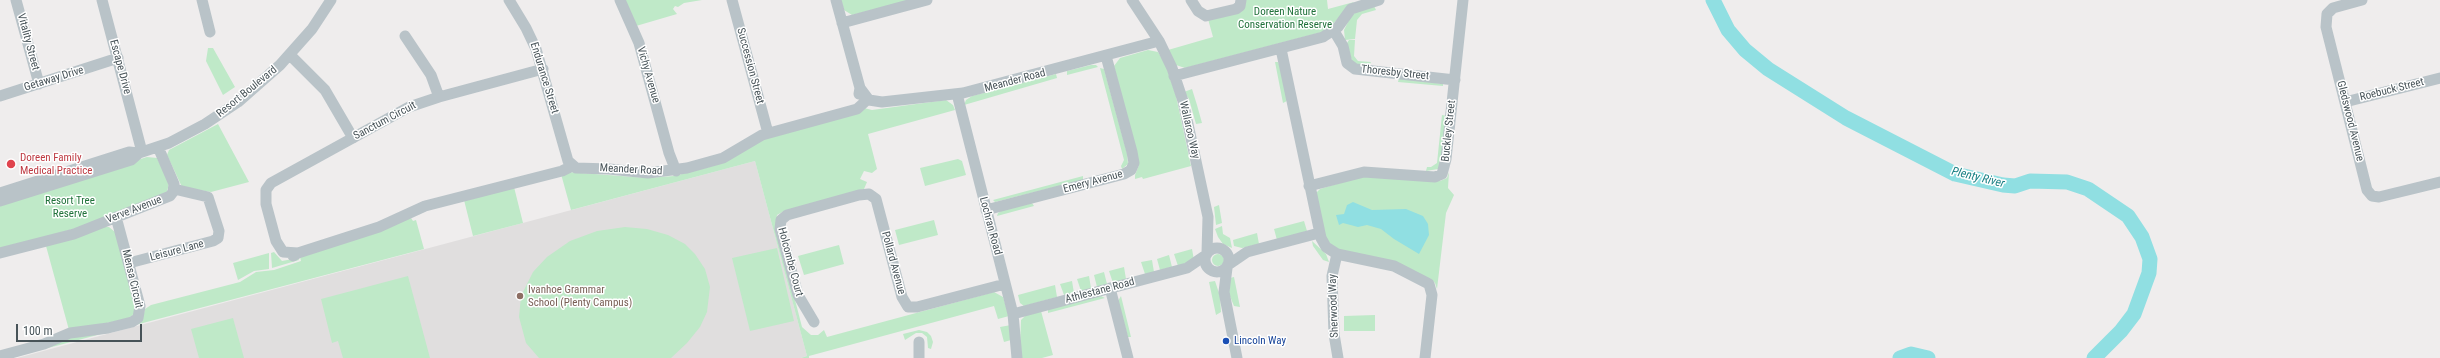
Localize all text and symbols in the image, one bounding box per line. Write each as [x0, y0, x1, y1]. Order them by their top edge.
park label: Doreen Nature Conservation Reserve [1238, 5, 1332, 31]
street label: Vitality Street [14, 12, 42, 72]
street label: Succession Street [734, 27, 766, 105]
street label: Escape Drive [106, 38, 134, 96]
street label: Endurance Street [527, 41, 561, 115]
street label: Vichy Avenue [634, 45, 662, 105]
street label: Thoresby Street [1360, 63, 1430, 83]
street label: Getaway Drive [23, 64, 85, 94]
street label: Resort Boulevard [214, 64, 280, 120]
street label: Meander Road [983, 67, 1047, 95]
street label: Roebuck Street [2359, 76, 2425, 104]
street label: Gledswood Avenue [2334, 79, 2366, 163]
street label: Sanctum Circuit [351, 99, 419, 143]
street label: Wallaroo Way [1176, 100, 1202, 160]
street label: Buckley Street [1439, 100, 1459, 162]
place label: Doreen Family Medical Practice [20, 151, 92, 177]
marker: Doreen Family Medical Practice [5, 158, 17, 170]
street label: Meander Road [599, 162, 663, 178]
water label: Plenty River [1950, 164, 2006, 192]
street label: Emery Avenue [1062, 168, 1124, 196]
street label: Verve Avenue [104, 193, 164, 227]
park label: Resort Tree Reserve [45, 194, 95, 220]
street label: Lochran Road [976, 196, 1004, 256]
street label: Holcombe Court [774, 226, 806, 298]
street label: Pollard Avenue [878, 230, 908, 296]
street label: Leisure Lane [149, 237, 205, 265]
street label: Mensa Circuit [119, 248, 145, 310]
street label: Sherwood Way [1326, 274, 1342, 338]
street label: Athlestane Road [1064, 275, 1136, 307]
place label: Ivanhoe Grammar School (Plenty Campus) [528, 283, 632, 309]
marker: Ivanhoe Grammar School (Plenty Campus) [515, 291, 525, 301]
scale bar [18, 316, 144, 342]
text: 100 m [23, 324, 53, 338]
place label: Lincoln Way [1234, 334, 1286, 348]
marker: Lincoln Way [1221, 336, 1231, 346]

